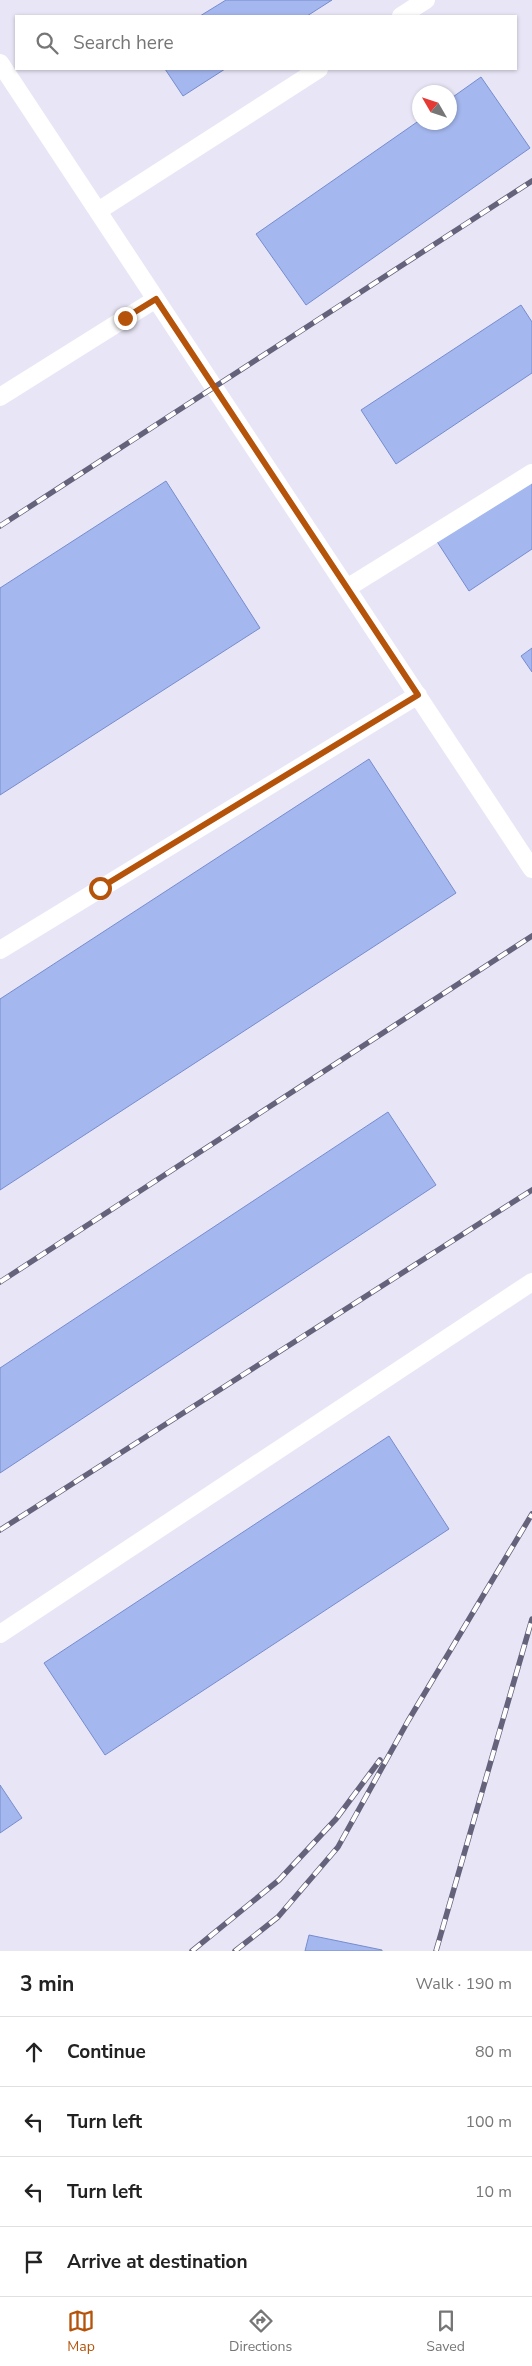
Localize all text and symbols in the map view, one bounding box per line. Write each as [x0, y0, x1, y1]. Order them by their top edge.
search box [15, 15, 517, 70]
icon: search [33, 29, 61, 57]
text: Search here [73, 30, 174, 56]
north arrow [412, 85, 457, 130]
route end [114, 307, 137, 330]
route start [89, 877, 112, 900]
text: 3 min [20, 1970, 74, 1998]
text: Walk · 190 m [416, 1973, 512, 1995]
icon: ahead [20, 2038, 48, 2066]
text: Continue [67, 2039, 146, 2065]
text: 80 m [475, 2041, 512, 2063]
icon: left [20, 2108, 48, 2136]
text: Turn left [67, 2109, 142, 2135]
text: 100 m [465, 2111, 512, 2133]
icon: left [20, 2178, 48, 2206]
text: Turn left [67, 2179, 142, 2205]
text: 10 m [475, 2181, 512, 2203]
icon: arrive [20, 2248, 48, 2276]
text: Arrive at destination [67, 2249, 248, 2275]
tab: Map [67, 2307, 95, 2356]
tab: Directions [229, 2307, 292, 2356]
tab: Saved [426, 2307, 465, 2356]

